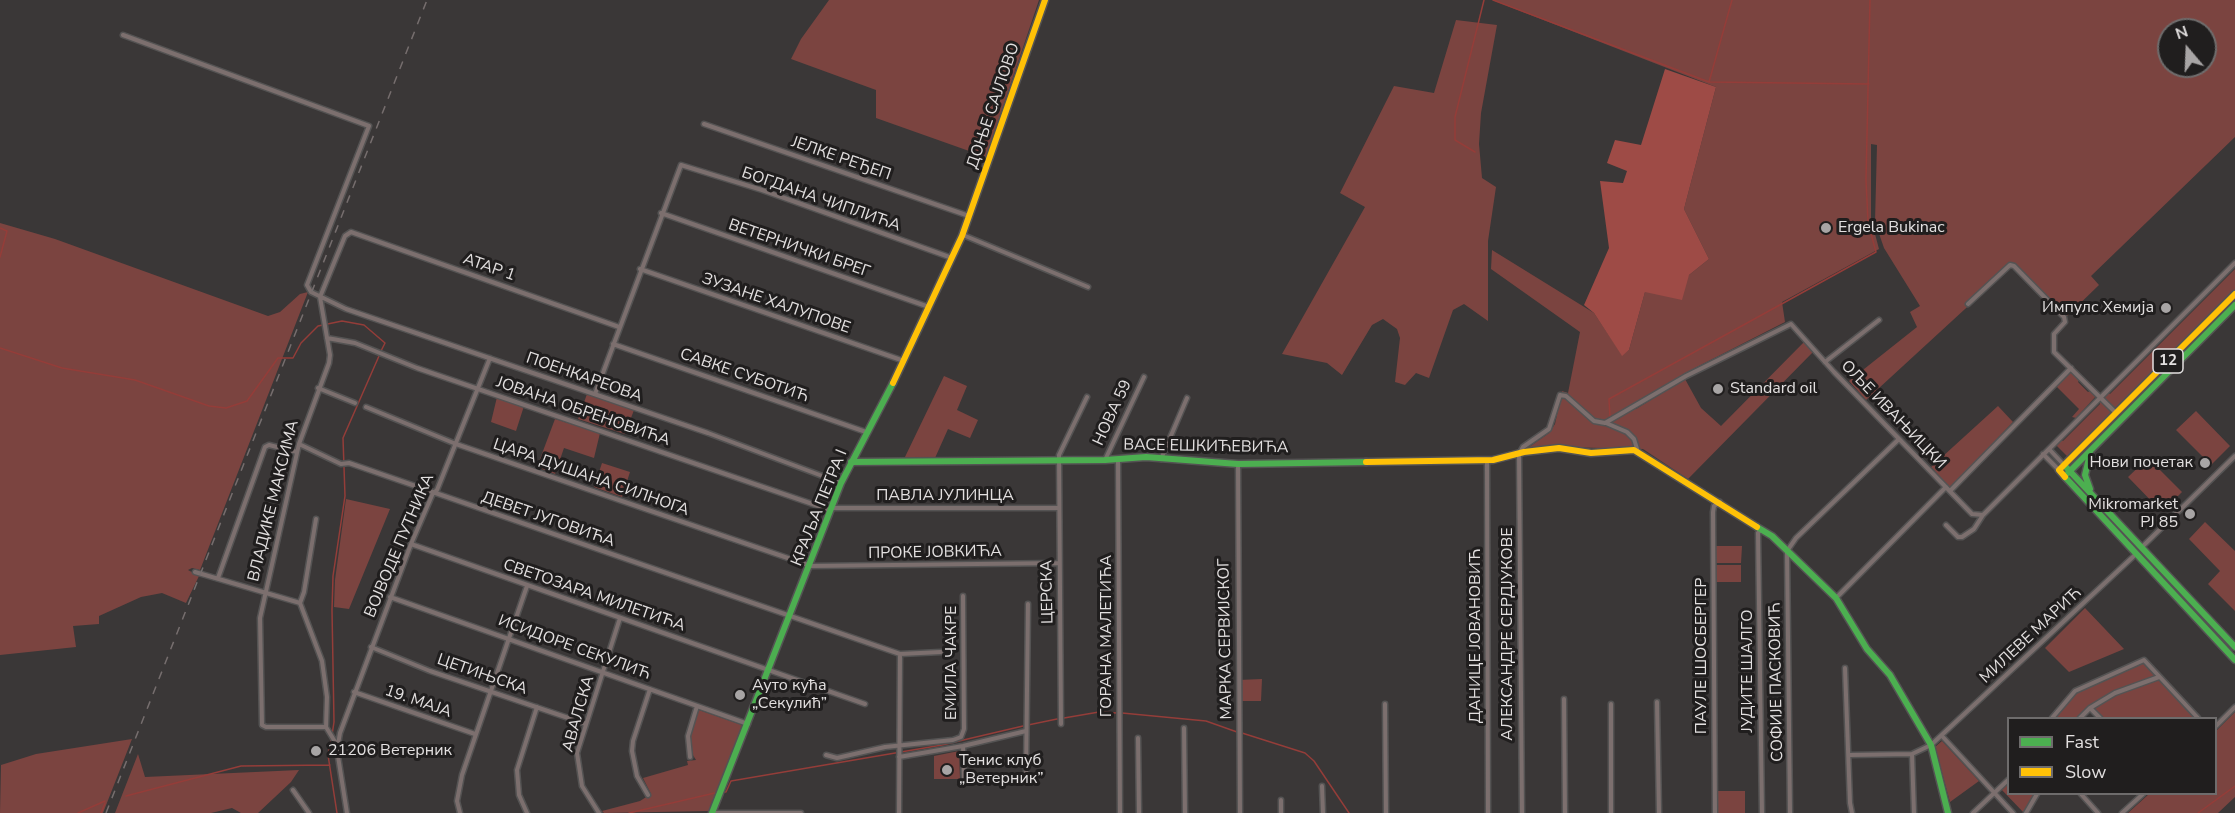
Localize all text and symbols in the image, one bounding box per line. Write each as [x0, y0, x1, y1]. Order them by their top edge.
north arrow [2157, 18, 2217, 78]
text: N [2173, 21, 2191, 45]
street label: ДОЊЕ САЈЛОВО [963, 41, 1025, 171]
street label: ЈЕЛКЕ РЕЂЕП [789, 133, 893, 185]
street label: БОГДАНА ЧИПЛИЋА [739, 164, 903, 236]
street label: ВЕТЕРНИЧКИ БРЕГ [726, 216, 872, 282]
place label: Ergela Bukinac [1838, 218, 1945, 238]
marker: Ergela Bukinac [1819, 221, 1833, 235]
street label: АТАР 1 [460, 250, 518, 286]
street label: ЗУЗАНЕ ХАЛУПОВЕ [699, 270, 853, 338]
place label: Импулс Хемија [2042, 298, 2154, 318]
marker: Импулс Хемија [2159, 301, 2173, 315]
street label: САВКЕ СУБОТИЋ [677, 345, 811, 407]
street label: ПОЕНКАРЕОВА [523, 349, 645, 407]
road number: 12 [2153, 349, 2183, 373]
street label: ОЉЕ ИВАЊИЦКИ [1836, 357, 1950, 473]
street label: ЈОВАНА ОБРЕНОВИЋА [494, 373, 672, 451]
street label: НОВА 59 [1089, 377, 1137, 449]
place label: Standard oil [1730, 379, 1817, 399]
marker: Standard oil [1711, 382, 1725, 396]
street label: ВЛАДИКЕ МАКСИМА [245, 418, 303, 584]
street label: ЦАРА ДУШАНА СИЛНОГА [490, 435, 692, 521]
street label: ВАСЕ ЕШКИЋЕВИЋА [1123, 436, 1289, 458]
street label: КРАЉА ПЕТРА I [788, 447, 852, 569]
place label: Нови почетак [2090, 453, 2193, 473]
marker: Нови почетак [2198, 456, 2212, 470]
street label: ВОЈВОДЕ ПУТНИКА [361, 471, 439, 621]
street label: ПАВЛА ЈУЛИНЦА [876, 486, 1014, 506]
street label: ДЕВЕТ ЈУГОВИЋА [479, 488, 617, 552]
place label: Mikromarket PJ 85 [2088, 495, 2178, 533]
marker: Mikromarket PJ 85 [2183, 507, 2197, 521]
street label: АЛЕКСАНДРЕ СЕРДЈУКОВЕ [1498, 527, 1518, 741]
street label: ПРОКЕ ЈОВКИЋА [868, 542, 1002, 564]
street label: ДАНИЦЕ ЈОВАНОВИЋ [1466, 549, 1486, 723]
street label: ГОРАНА МАЛЕТИЋА [1097, 555, 1117, 717]
street label: СВЕТОЗАРА МИЛЕТИЋА [500, 556, 688, 636]
street label: МАРКА СЕРВИЈСКОГ [1215, 558, 1237, 720]
street label: ЦЕРСКА [1038, 560, 1058, 624]
street label: ПАУЛЕ ШОСБЕРГЕР [1692, 578, 1712, 734]
street label: МИЛЕВЕ МАРИЋ [1976, 584, 2086, 688]
street label: СОФИЈЕ ПАСКОВИЋ [1766, 602, 1788, 762]
street label: ЕМИЛА ЧАКРЕ [942, 606, 962, 720]
street label: ЈУДИТЕ ШАЛГО [1738, 609, 1758, 733]
street label: ИСИДОРЕ СЕКУЛИЋ [495, 612, 653, 684]
street label: ЦЕТИЊСКА [434, 651, 530, 699]
street label: АВАЛСКА [559, 674, 599, 754]
place label: Ауто кућа „Секулић” [752, 676, 827, 714]
street label: 19. МАЈА [382, 682, 454, 722]
marker: Ауто кућа „Секулић” [733, 688, 747, 702]
legend [2007, 717, 2217, 795]
text: Fast [2065, 730, 2099, 754]
place label: 21206 Ветерник [328, 741, 452, 761]
marker: 21206 Ветерник [309, 744, 323, 758]
place label: Тенис клуб „Ветерник” [959, 751, 1043, 789]
text: Slow [2065, 760, 2106, 784]
marker: Тенис клуб „Ветерник” [940, 763, 954, 777]

